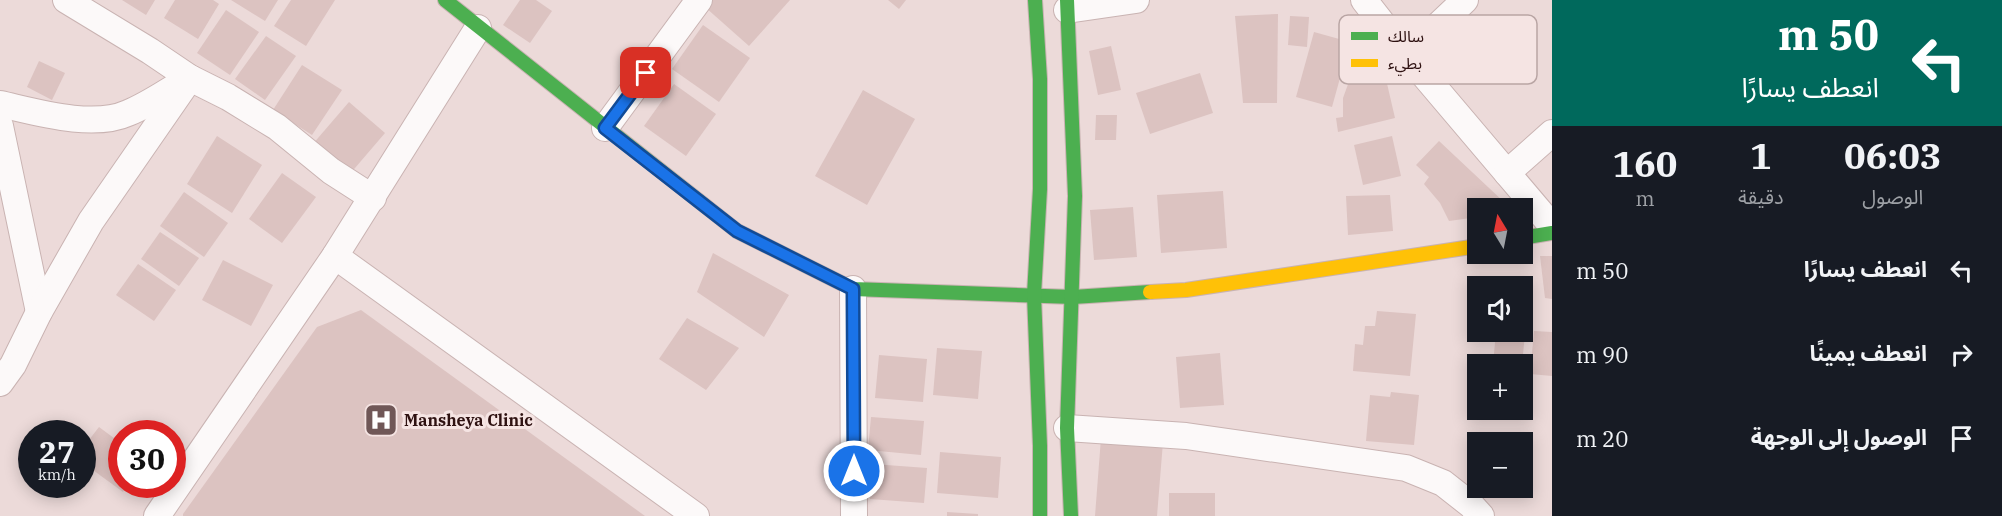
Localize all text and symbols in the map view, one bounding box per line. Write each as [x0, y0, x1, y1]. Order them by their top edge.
text: 50 m [1778, 7, 1879, 62]
legend [1339, 15, 1537, 84]
icon: left [1900, 24, 1978, 102]
text: سالك [1388, 26, 1424, 46]
pin [620, 47, 671, 98]
text: بطيء [1388, 53, 1422, 76]
icon: arrive [629, 56, 662, 89]
text: انعطف يسارًا [1742, 69, 1879, 104]
text: 1 [1750, 132, 1772, 179]
text: 06:03 [1844, 132, 1941, 179]
text: 160 [1613, 140, 1677, 187]
text: دقيقة [1738, 183, 1784, 210]
text: الوصول [1862, 183, 1923, 210]
text: m [1635, 185, 1655, 212]
north arrow [1467, 198, 1533, 264]
map controls [1467, 198, 1533, 498]
text: انعطف يسارًا [1804, 254, 1927, 283]
icon: left [1945, 254, 1978, 287]
text: 50 m [1576, 256, 1628, 285]
button: sound [1467, 276, 1533, 342]
text: انعطف يمينًا [1809, 338, 1927, 367]
icon: right [1945, 338, 1978, 371]
text: 90 m [1576, 340, 1628, 369]
button: + [1467, 354, 1533, 420]
hospital icon: Mansheya Clinic [363, 402, 399, 438]
place label: Mansheya Clinic [404, 410, 533, 430]
speed limit sign: 30 [108, 420, 186, 498]
text: الوصول إلى الوجهة [1751, 422, 1927, 451]
icon: arrive [1945, 422, 1978, 455]
text: 20 m [1576, 424, 1628, 453]
text: 27 [39, 432, 75, 471]
button: − [1467, 432, 1533, 498]
position arrow [822, 439, 886, 503]
text: km/h [38, 465, 76, 484]

